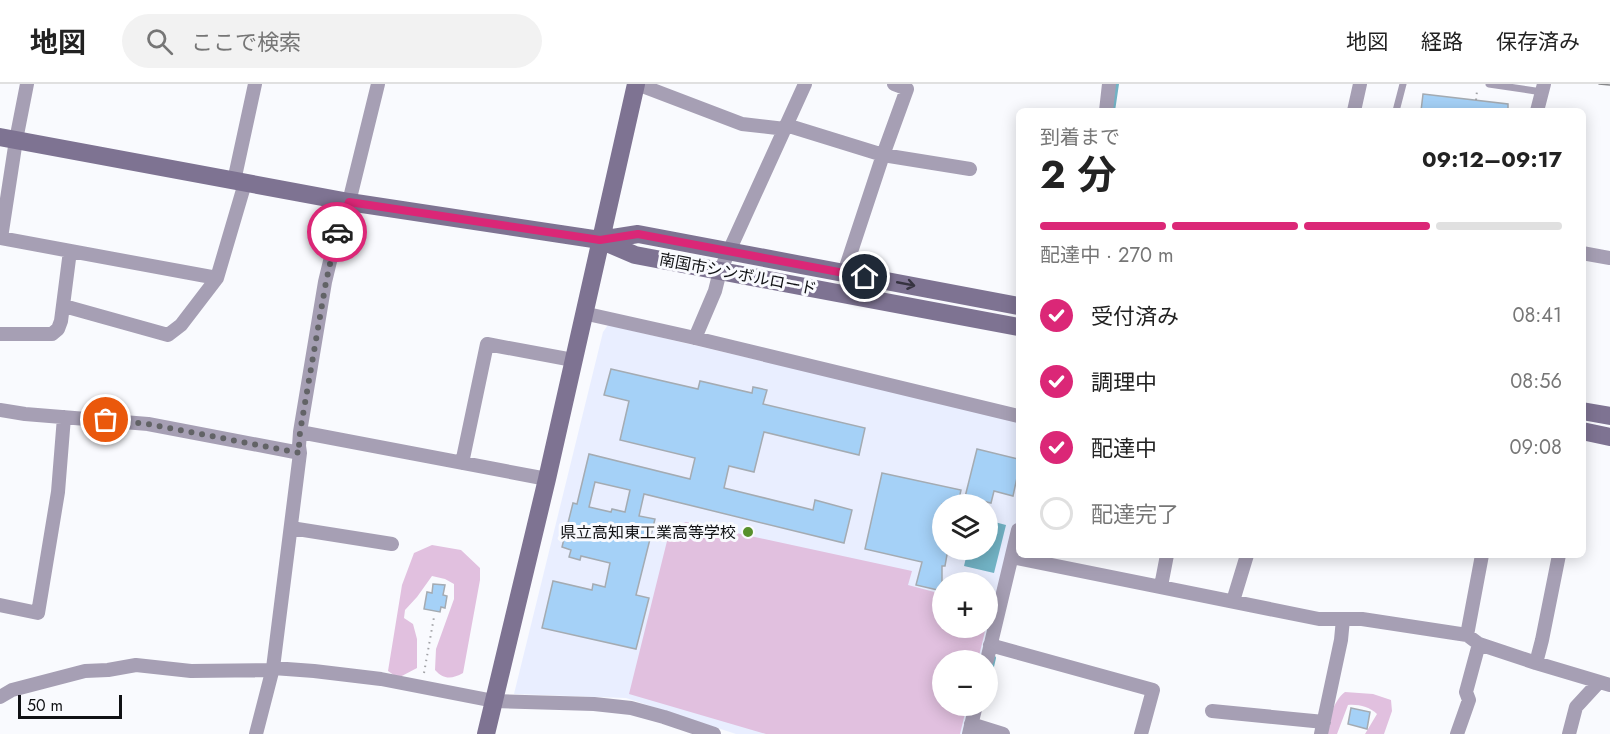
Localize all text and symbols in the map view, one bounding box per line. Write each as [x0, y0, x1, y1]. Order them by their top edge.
search box [122, 14, 542, 68]
text: 地図 [30, 22, 86, 63]
icon: search [143, 25, 176, 58]
text: ここで検索 [191, 26, 301, 58]
text: 地図 [1346, 27, 1388, 57]
text: 経路 [1421, 27, 1463, 57]
text: 保存済み [1496, 27, 1580, 57]
text: 到着まで [1040, 123, 1120, 152]
text: 09:12–09:17 [1422, 143, 1562, 175]
text: 2 分 [1040, 146, 1116, 203]
courier [307, 202, 367, 262]
icon: car [321, 216, 354, 249]
text: 配達中 · 270 m [1040, 241, 1173, 270]
street label: 南国市シンボルロード [657, 247, 819, 301]
pin [839, 251, 890, 302]
icon: home [848, 260, 881, 293]
one-way arrow [895, 279, 915, 290]
icon: check [1040, 299, 1073, 332]
text: 受付済み [1091, 300, 1179, 332]
text: 08:41 [1512, 301, 1562, 330]
icon: check [1040, 365, 1073, 398]
text: 調理中 [1091, 366, 1157, 398]
text: 08:56 [1510, 367, 1562, 396]
pin [80, 394, 131, 445]
icon: bag [89, 403, 122, 436]
icon: check [1040, 431, 1073, 464]
text: 配達中 [1091, 432, 1157, 464]
text: 09:08 [1510, 433, 1562, 462]
map controls [932, 494, 998, 716]
button: layers [932, 494, 998, 560]
text: 配達完了 [1091, 498, 1179, 530]
place label: 県立高知東工業高等学校 [560, 521, 736, 544]
marker: 県立高知東工業高等学校 [741, 525, 755, 539]
button: + [932, 572, 998, 638]
button: − [932, 650, 998, 716]
scale bar [18, 692, 122, 720]
text: 50 m [27, 694, 63, 717]

